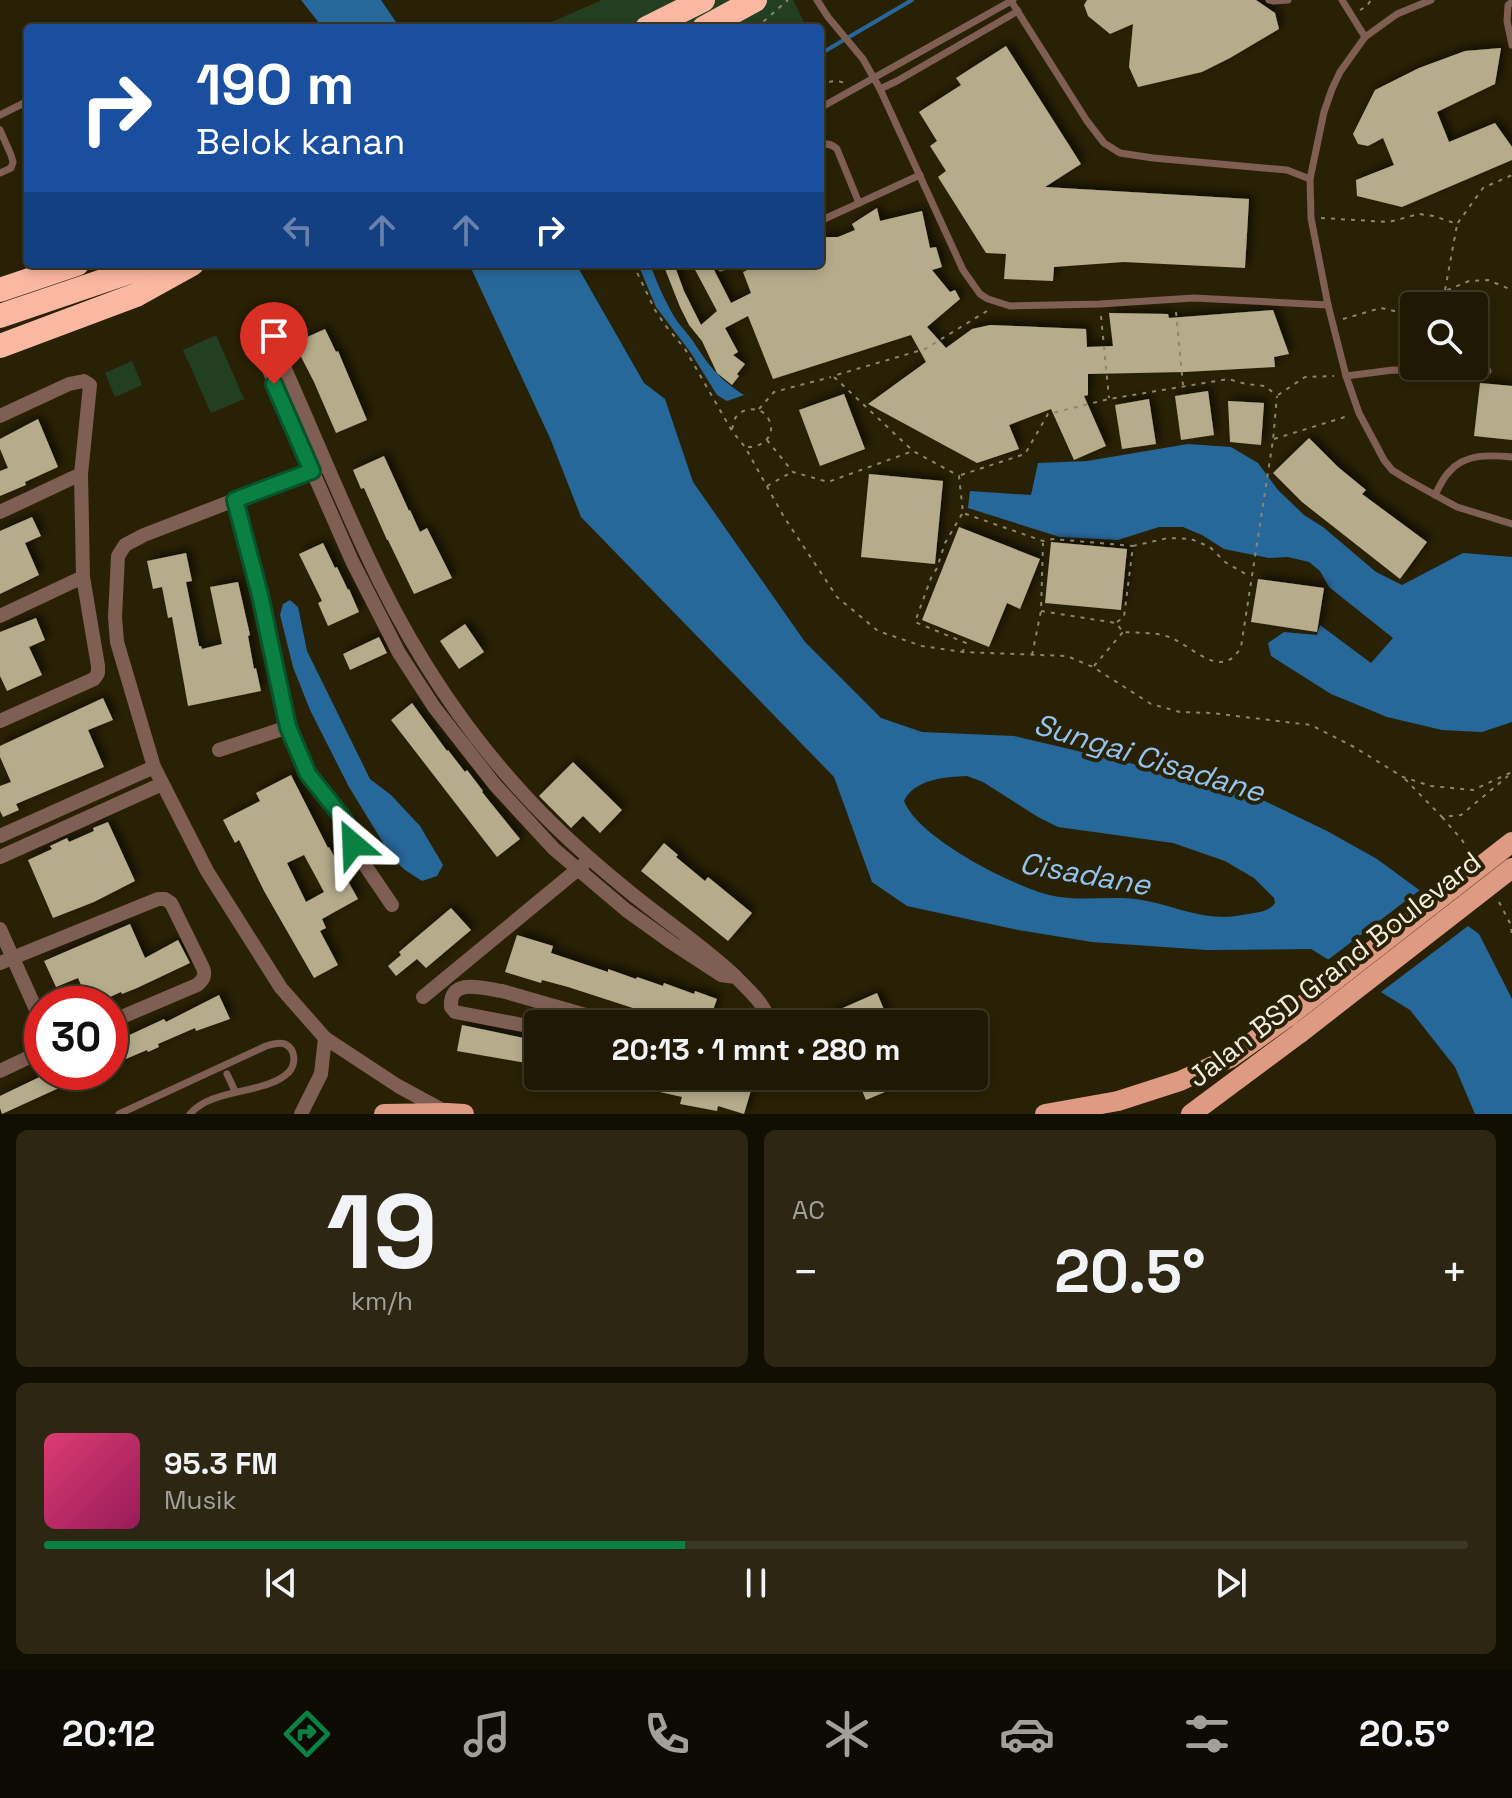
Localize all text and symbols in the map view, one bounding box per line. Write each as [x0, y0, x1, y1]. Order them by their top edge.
text: 190 m [196, 49, 354, 120]
icon: right [64, 56, 168, 160]
text: Belok kanan [196, 119, 405, 165]
icon: left [276, 208, 320, 252]
icon: ahead [360, 208, 404, 252]
icon: ahead [444, 208, 488, 252]
icon: right [528, 208, 572, 252]
map controls [1400, 292, 1488, 380]
button: search [1400, 292, 1488, 380]
pin [240, 302, 308, 384]
icon: arrive [252, 314, 296, 358]
water label: Sungai Cisadane [1029, 704, 1270, 811]
position arrow [311, 802, 395, 886]
water label: Cisadane [1017, 843, 1155, 904]
street label: Jalan BSD Grand Boulevard [1180, 843, 1488, 1095]
speed limit sign: 30 [24, 986, 128, 1090]
text: 20:13 · 1 mnt · 280 m [612, 1030, 900, 1069]
text: 19 [326, 1166, 438, 1298]
text: AC [792, 1193, 825, 1227]
text: 20.5° [1054, 1233, 1206, 1310]
text: − [792, 1244, 819, 1300]
text: + [1441, 1244, 1468, 1300]
text: km/h [351, 1284, 413, 1318]
text: 95.3 FM [164, 1444, 278, 1483]
text: Musik [164, 1483, 236, 1517]
icon: previous [259, 1561, 303, 1605]
icon: pause [734, 1561, 778, 1605]
icon: next [1209, 1561, 1253, 1605]
icon: directions [279, 1706, 335, 1762]
icon: music [459, 1706, 515, 1762]
icon: phone [639, 1706, 695, 1762]
icon: climate [819, 1706, 875, 1762]
icon: car [999, 1706, 1055, 1762]
icon: filters [1179, 1706, 1235, 1762]
text: 20:12 [62, 1711, 155, 1757]
text: 20.5° [1359, 1711, 1450, 1757]

